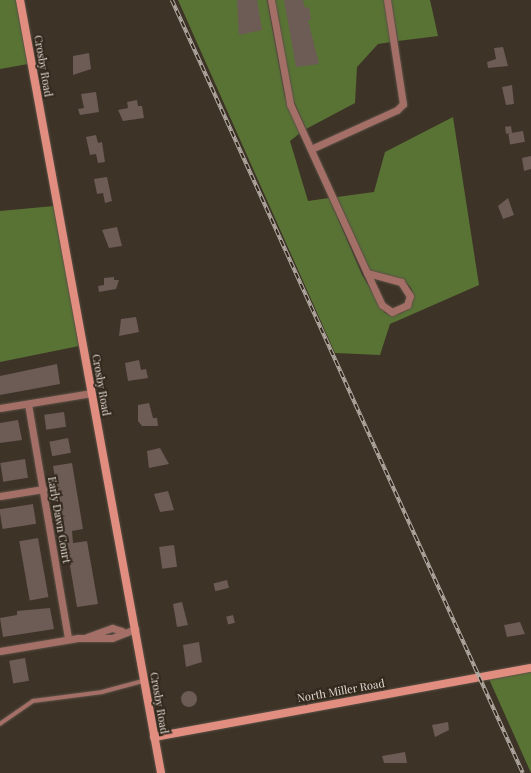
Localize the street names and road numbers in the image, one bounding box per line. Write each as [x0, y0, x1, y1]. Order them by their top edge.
street label: Crosby Road [31, 34, 55, 98]
street label: Crosby Road [89, 353, 113, 417]
street label: Early Dawn Court [45, 475, 73, 565]
street label: Crosby Road [147, 671, 171, 735]
street label: North Miller Road [296, 677, 386, 705]

